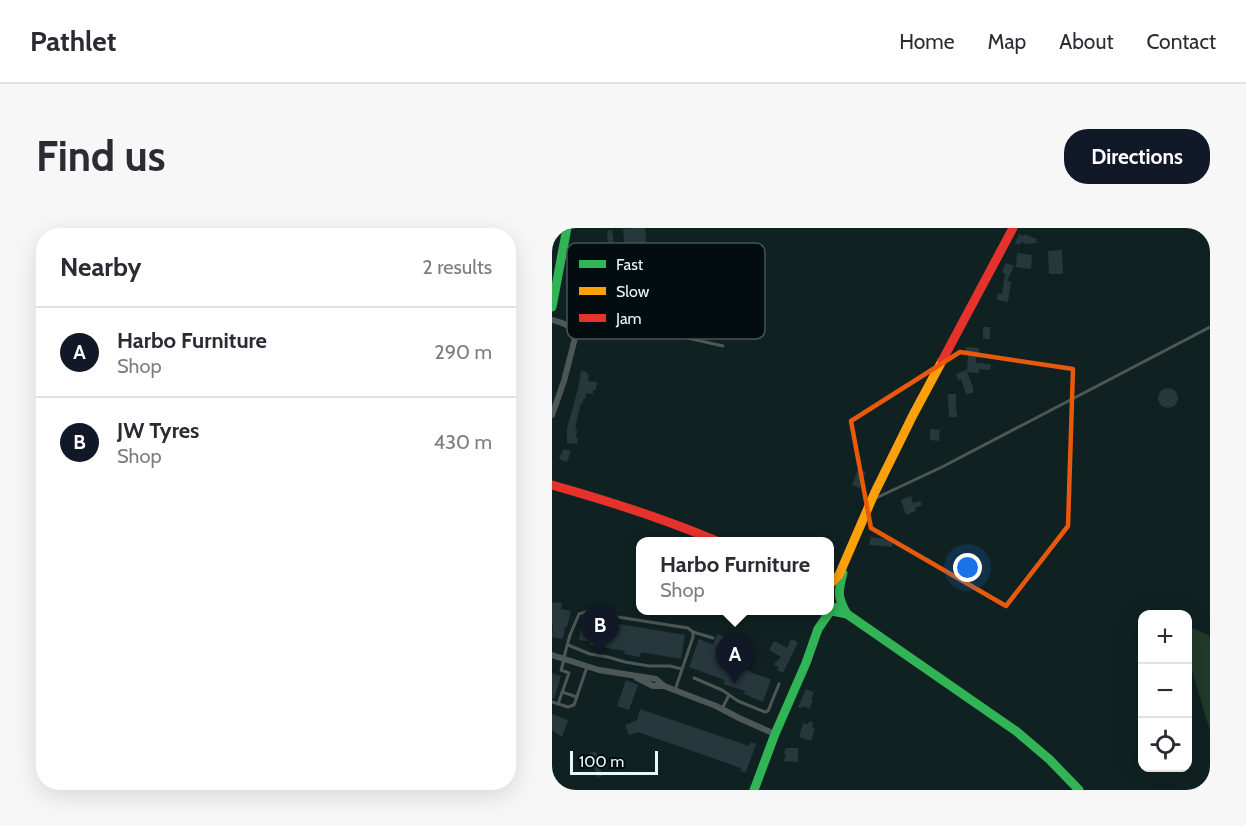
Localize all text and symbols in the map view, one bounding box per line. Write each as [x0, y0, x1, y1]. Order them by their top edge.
text: Pathlet [30, 24, 116, 58]
text: Home [899, 29, 955, 54]
text: Map [988, 29, 1026, 54]
text: About [1059, 29, 1113, 54]
text: Contact [1146, 29, 1216, 54]
button: Directions [1064, 129, 1210, 184]
text: Find us [36, 130, 165, 182]
legend [567, 243, 765, 339]
text: Nearby [60, 251, 141, 283]
text: 2 results [422, 255, 492, 279]
text: Fast [616, 255, 644, 274]
text: Slow [616, 282, 650, 301]
text: Jam [615, 309, 642, 328]
text: Harbo Furniture [117, 327, 267, 354]
text: A [73, 340, 86, 364]
text: 290 m [434, 340, 492, 364]
text: Shop [117, 354, 162, 378]
text: JW Tyres [117, 417, 199, 444]
text: B [73, 430, 86, 454]
text: 430 m [434, 430, 492, 454]
text: Shop [117, 444, 162, 468]
popup [636, 537, 834, 615]
text: Harbo Furniture [660, 551, 810, 578]
your location [953, 553, 982, 582]
text: Shop [660, 578, 705, 602]
pin: B [580, 606, 620, 655]
map controls [1138, 610, 1192, 772]
button: + [1138, 610, 1192, 664]
pin: A [716, 634, 754, 684]
button: − [1138, 664, 1192, 718]
button: locate [1138, 718, 1192, 772]
scale bar [570, 748, 658, 776]
text: 100 m [579, 752, 624, 771]

